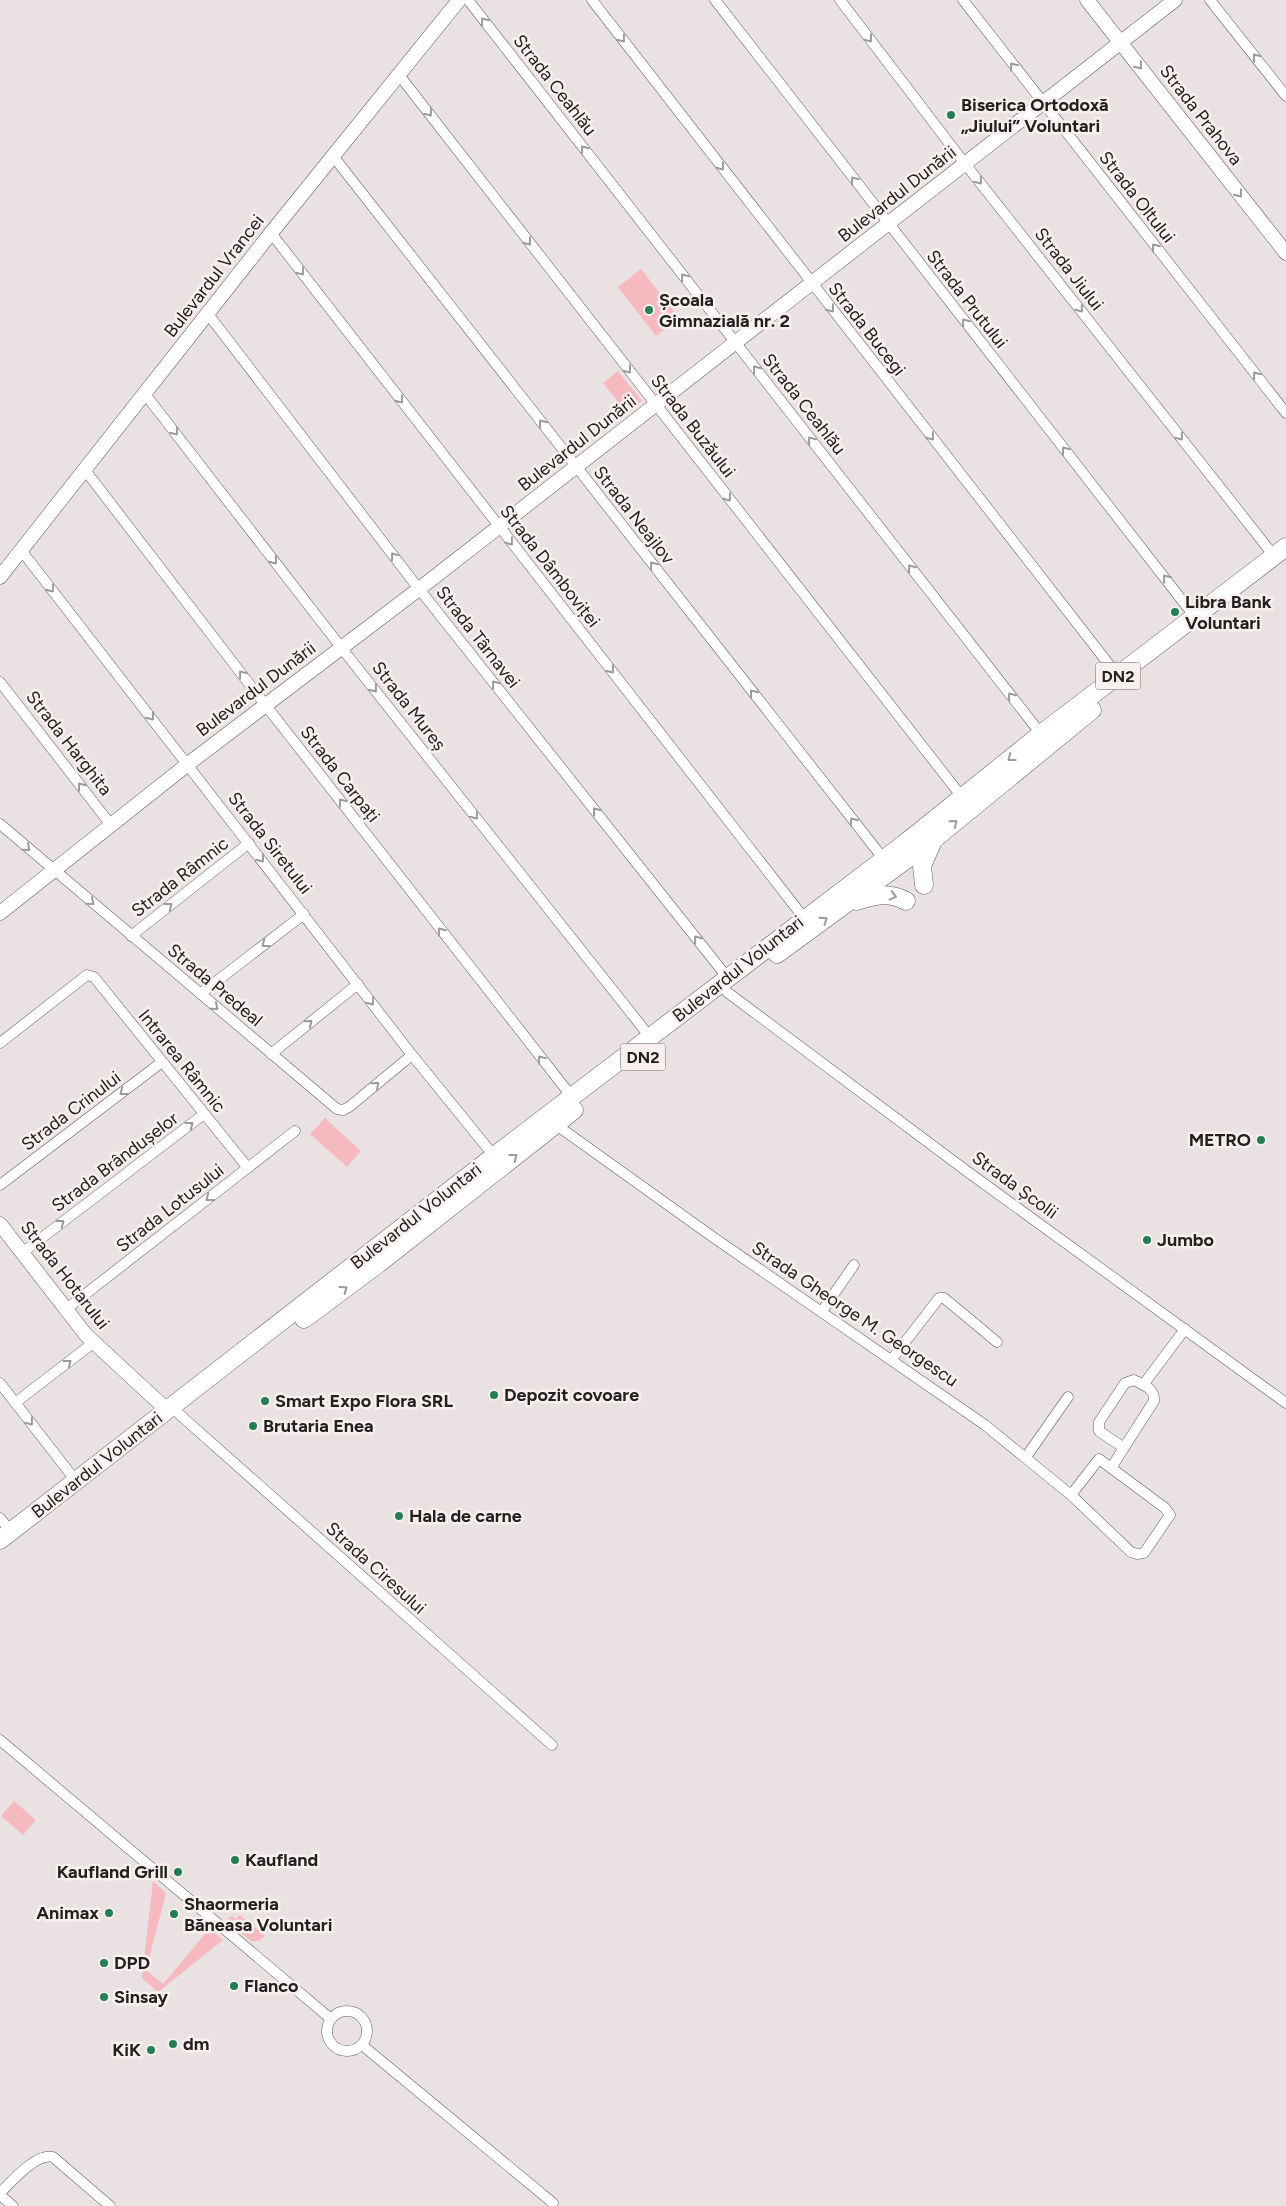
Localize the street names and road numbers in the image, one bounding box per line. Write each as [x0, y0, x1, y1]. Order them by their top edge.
street label: Strada Ceahlău [509, 30, 601, 140]
street label: Strada Prahova [1155, 60, 1247, 170]
street label: Bulevardul Dunării [833, 141, 961, 247]
street label: Strada Oltului [1094, 147, 1180, 247]
street label: Bulevardul Vrancei [159, 210, 269, 342]
street label: Strada Jiului [1030, 223, 1108, 315]
street label: Strada Prutului [922, 245, 1012, 353]
street label: Strada Bucegi [824, 278, 910, 380]
street label: Strada Ceahlău [758, 349, 850, 459]
street label: Strada Buzăului [646, 370, 740, 482]
street label: Bulevardul Dunării [513, 390, 641, 496]
street label: Strada Neajlov [589, 461, 680, 569]
street label: Strada Dâmboviței [495, 500, 605, 632]
street label: Strada Târnavei [431, 582, 525, 692]
street label: Bulevardul Dunării [192, 637, 320, 741]
street label: Strada Mureș [367, 657, 451, 755]
road number: DN2 [1096, 662, 1140, 689]
street label: Strada Harghita [21, 686, 117, 800]
street label: Strada Carpați [296, 721, 384, 827]
street label: Strada Siretului [223, 788, 317, 898]
street label: Strada Râmnic [127, 832, 233, 922]
street label: Bulevardul Voluntari [668, 911, 808, 1027]
street label: Strada Predeal [163, 939, 267, 1031]
street label: Intrarea Râmnic [134, 1005, 230, 1117]
road number: DN2 [620, 1044, 666, 1070]
street label: Strada Crinului [17, 1066, 125, 1156]
street label: Strada Brândușelor [47, 1107, 183, 1217]
street label: Strada Școlii [968, 1146, 1062, 1224]
street label: Bulevardul Voluntari [346, 1158, 486, 1274]
street label: Strada Lotusului [112, 1159, 228, 1257]
street label: Strada Hotarului [16, 1216, 114, 1334]
street label: Strada Gheorge M. Georgescu [748, 1237, 962, 1391]
street label: Bulevardul Voluntari [27, 1407, 167, 1523]
street label: Strada Ciresului [321, 1517, 431, 1619]

